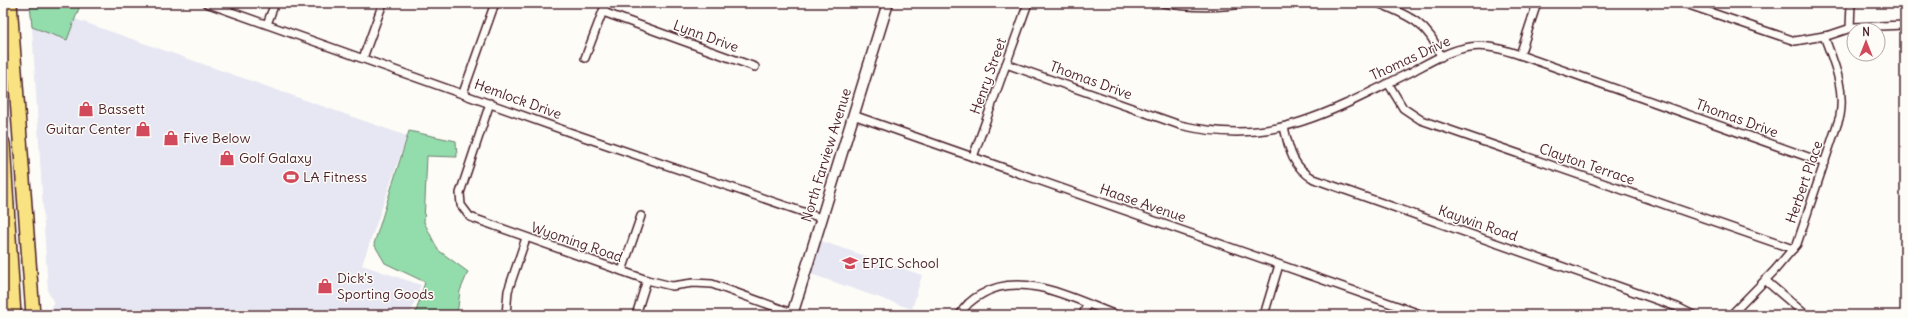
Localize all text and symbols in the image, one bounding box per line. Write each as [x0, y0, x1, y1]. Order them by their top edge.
street label: Lynn Drive [671, 16, 741, 56]
north arrow [1846, 22, 1886, 62]
text: N [1862, 25, 1870, 39]
street label: Thomas Drive [1367, 32, 1453, 84]
street label: Henry Street [966, 35, 1010, 117]
street label: Thomas Drive [1047, 57, 1135, 103]
street label: Hemlock Drive [472, 75, 564, 123]
street label: North Farview Avenue [797, 86, 855, 224]
street label: Thomas Drive [1693, 95, 1781, 141]
shop icon: Bassett [77, 100, 95, 118]
place label: Bassett [98, 100, 145, 118]
place label: Guitar Center [46, 120, 131, 138]
shop icon: Guitar Center [134, 120, 152, 138]
shop icon: Five Below [162, 129, 180, 147]
place label: Five Below [183, 129, 250, 147]
street label: Herbert Place [1781, 138, 1827, 226]
street label: Clayton Terrace [1537, 139, 1637, 189]
shop icon: Golf Galaxy [218, 149, 236, 167]
place label: Golf Galaxy [239, 149, 312, 167]
sports icon: LA Fitness [282, 168, 300, 186]
place label: LA Fitness [303, 168, 367, 186]
street label: Haase Avenue [1097, 180, 1189, 226]
street label: Kaywin Road [1436, 201, 1520, 245]
street label: Wyoming Road [529, 218, 625, 266]
school or university icon: EPIC School [841, 254, 859, 272]
place label: EPIC School [862, 254, 939, 272]
place label: Dick's Sporting Goods [337, 269, 434, 303]
shop icon: Dick's Sporting Goods [316, 277, 334, 295]

